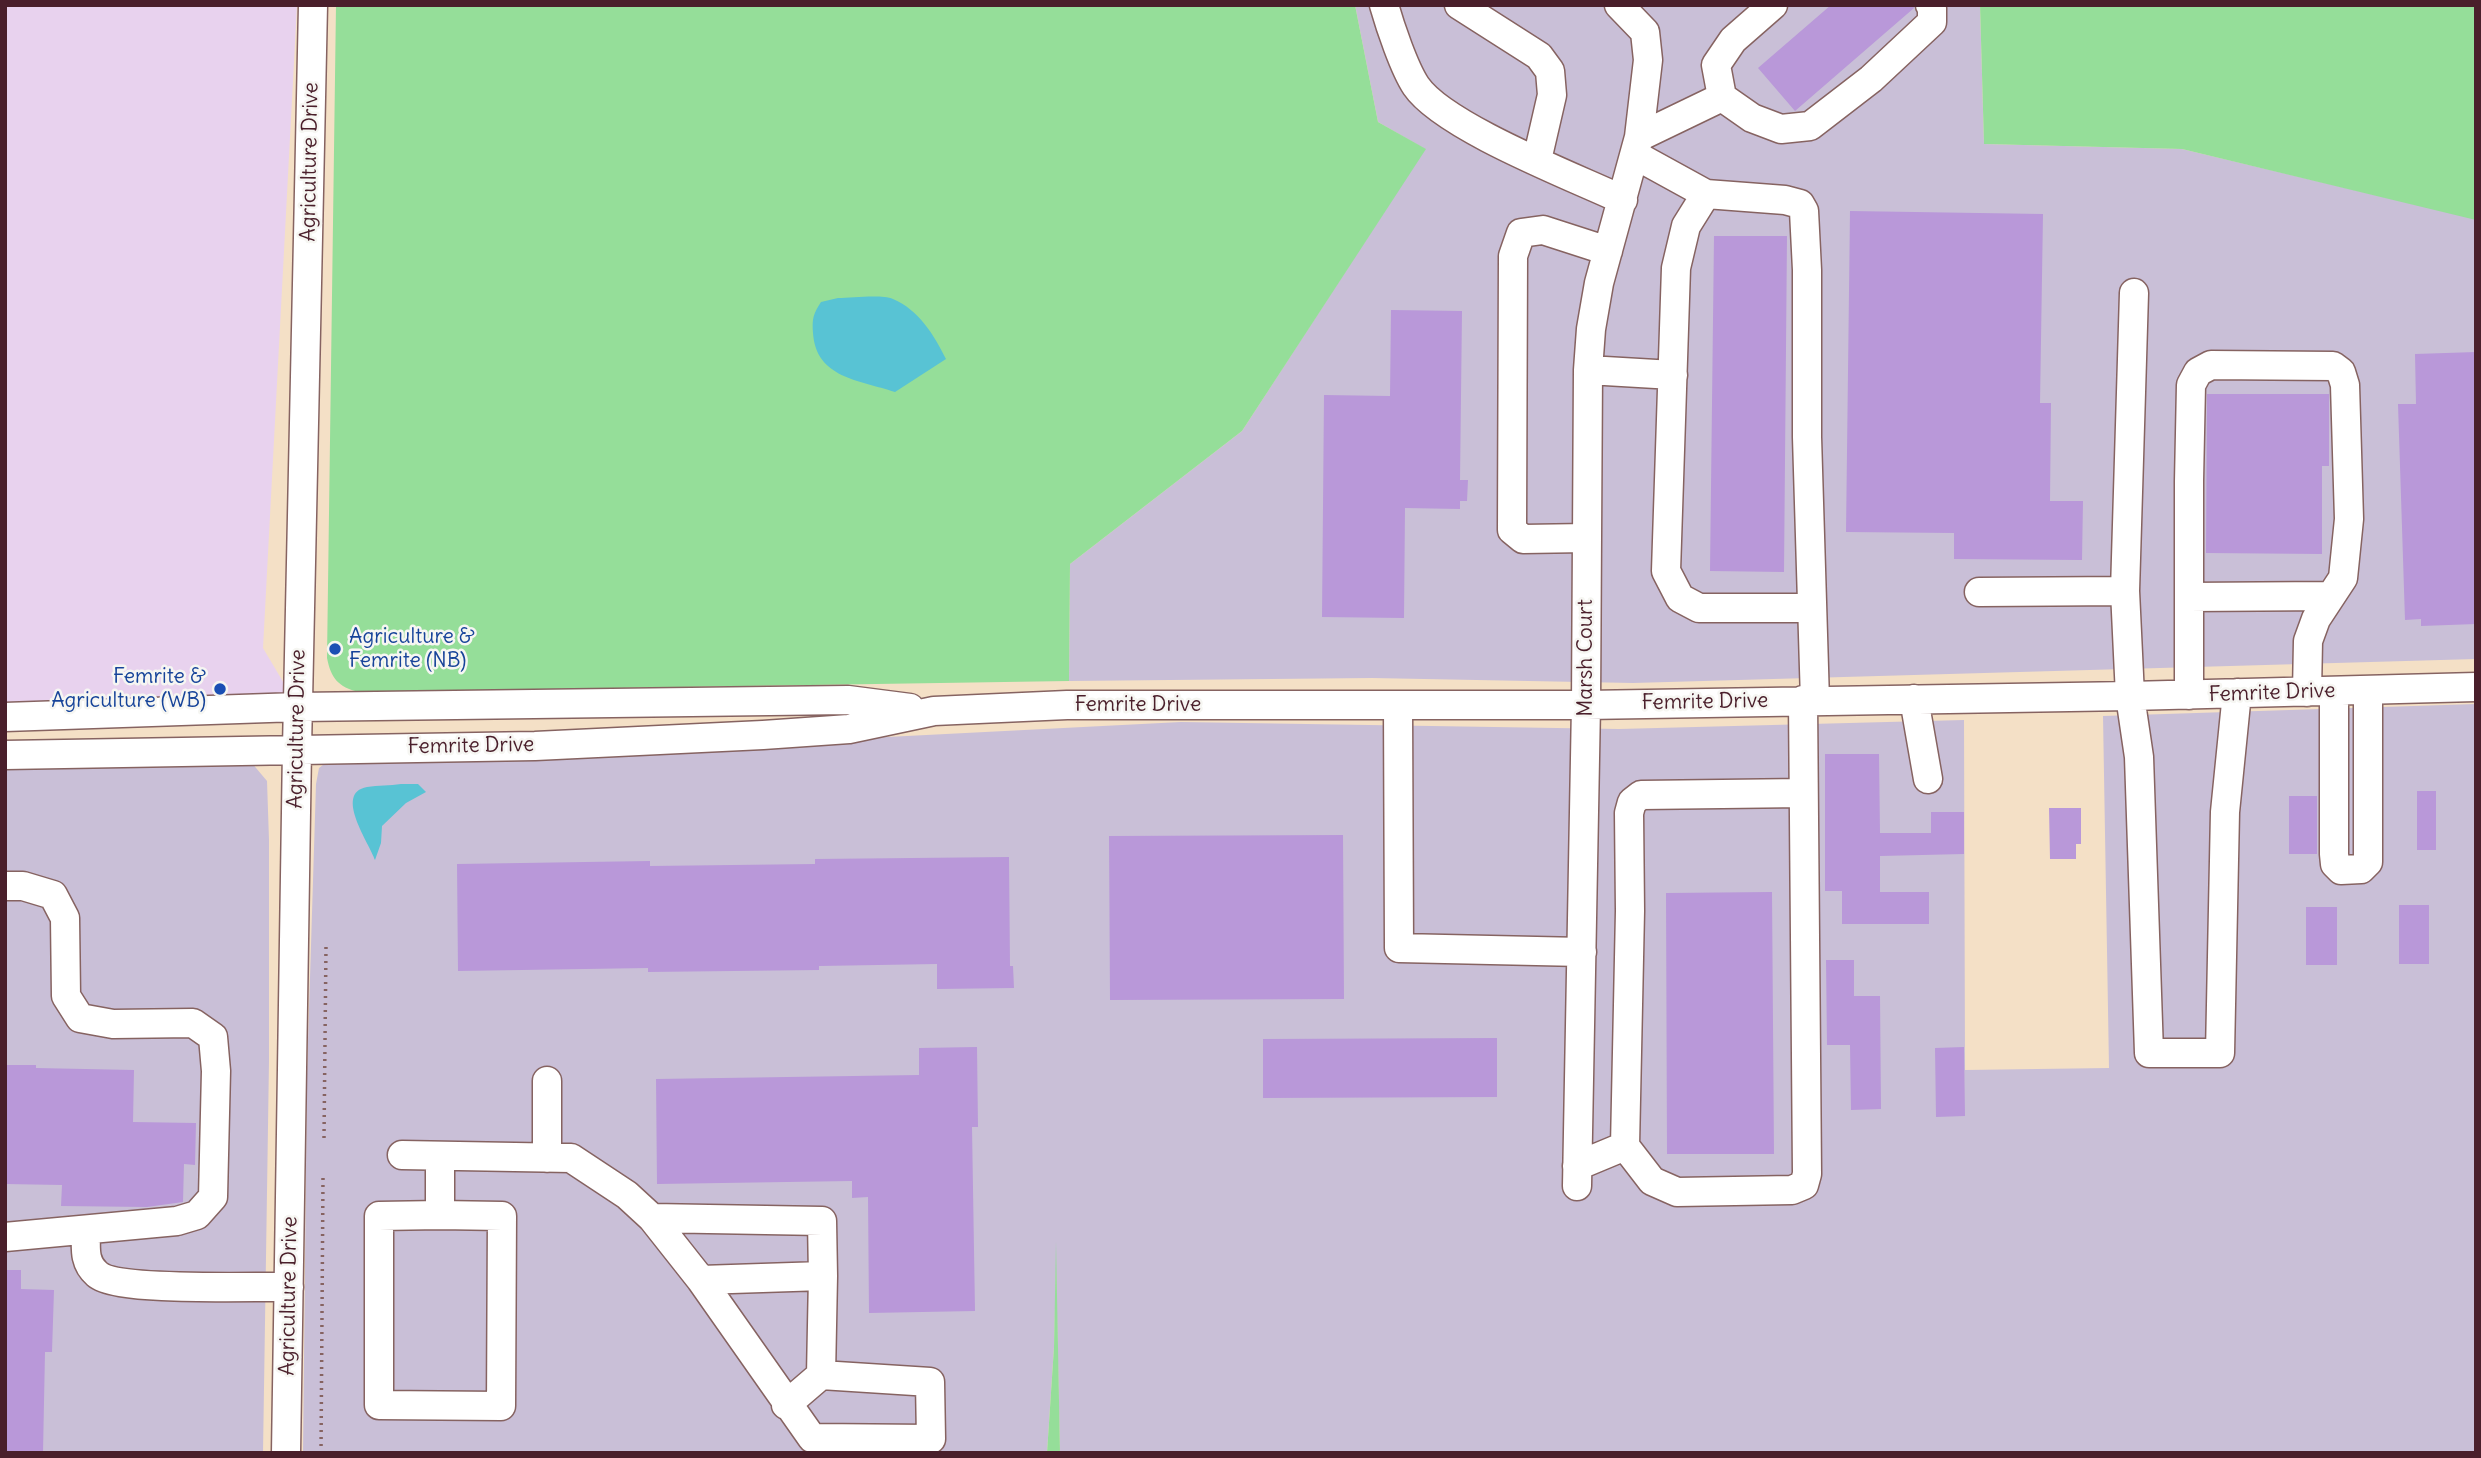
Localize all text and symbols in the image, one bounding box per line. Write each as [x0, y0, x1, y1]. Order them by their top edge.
street label: Agriculture Drive [296, 82, 324, 242]
street label: Marsh Court [1573, 599, 1599, 717]
place label: Agriculture & Femrite (NB) [349, 624, 475, 674]
marker: Agriculture & Femrite (NB) [327, 641, 343, 657]
street label: Agriculture Drive [283, 649, 311, 809]
place label: Femrite & Agriculture (WB) [51, 664, 206, 714]
street label: Femrite Drive [2208, 678, 2336, 708]
marker: Femrite & Agriculture (WB) [212, 681, 228, 697]
street label: Femrite Drive [1642, 688, 1768, 716]
street label: Femrite Drive [1075, 692, 1201, 718]
street label: Femrite Drive [408, 732, 534, 760]
street label: Agriculture Drive [275, 1216, 303, 1376]

